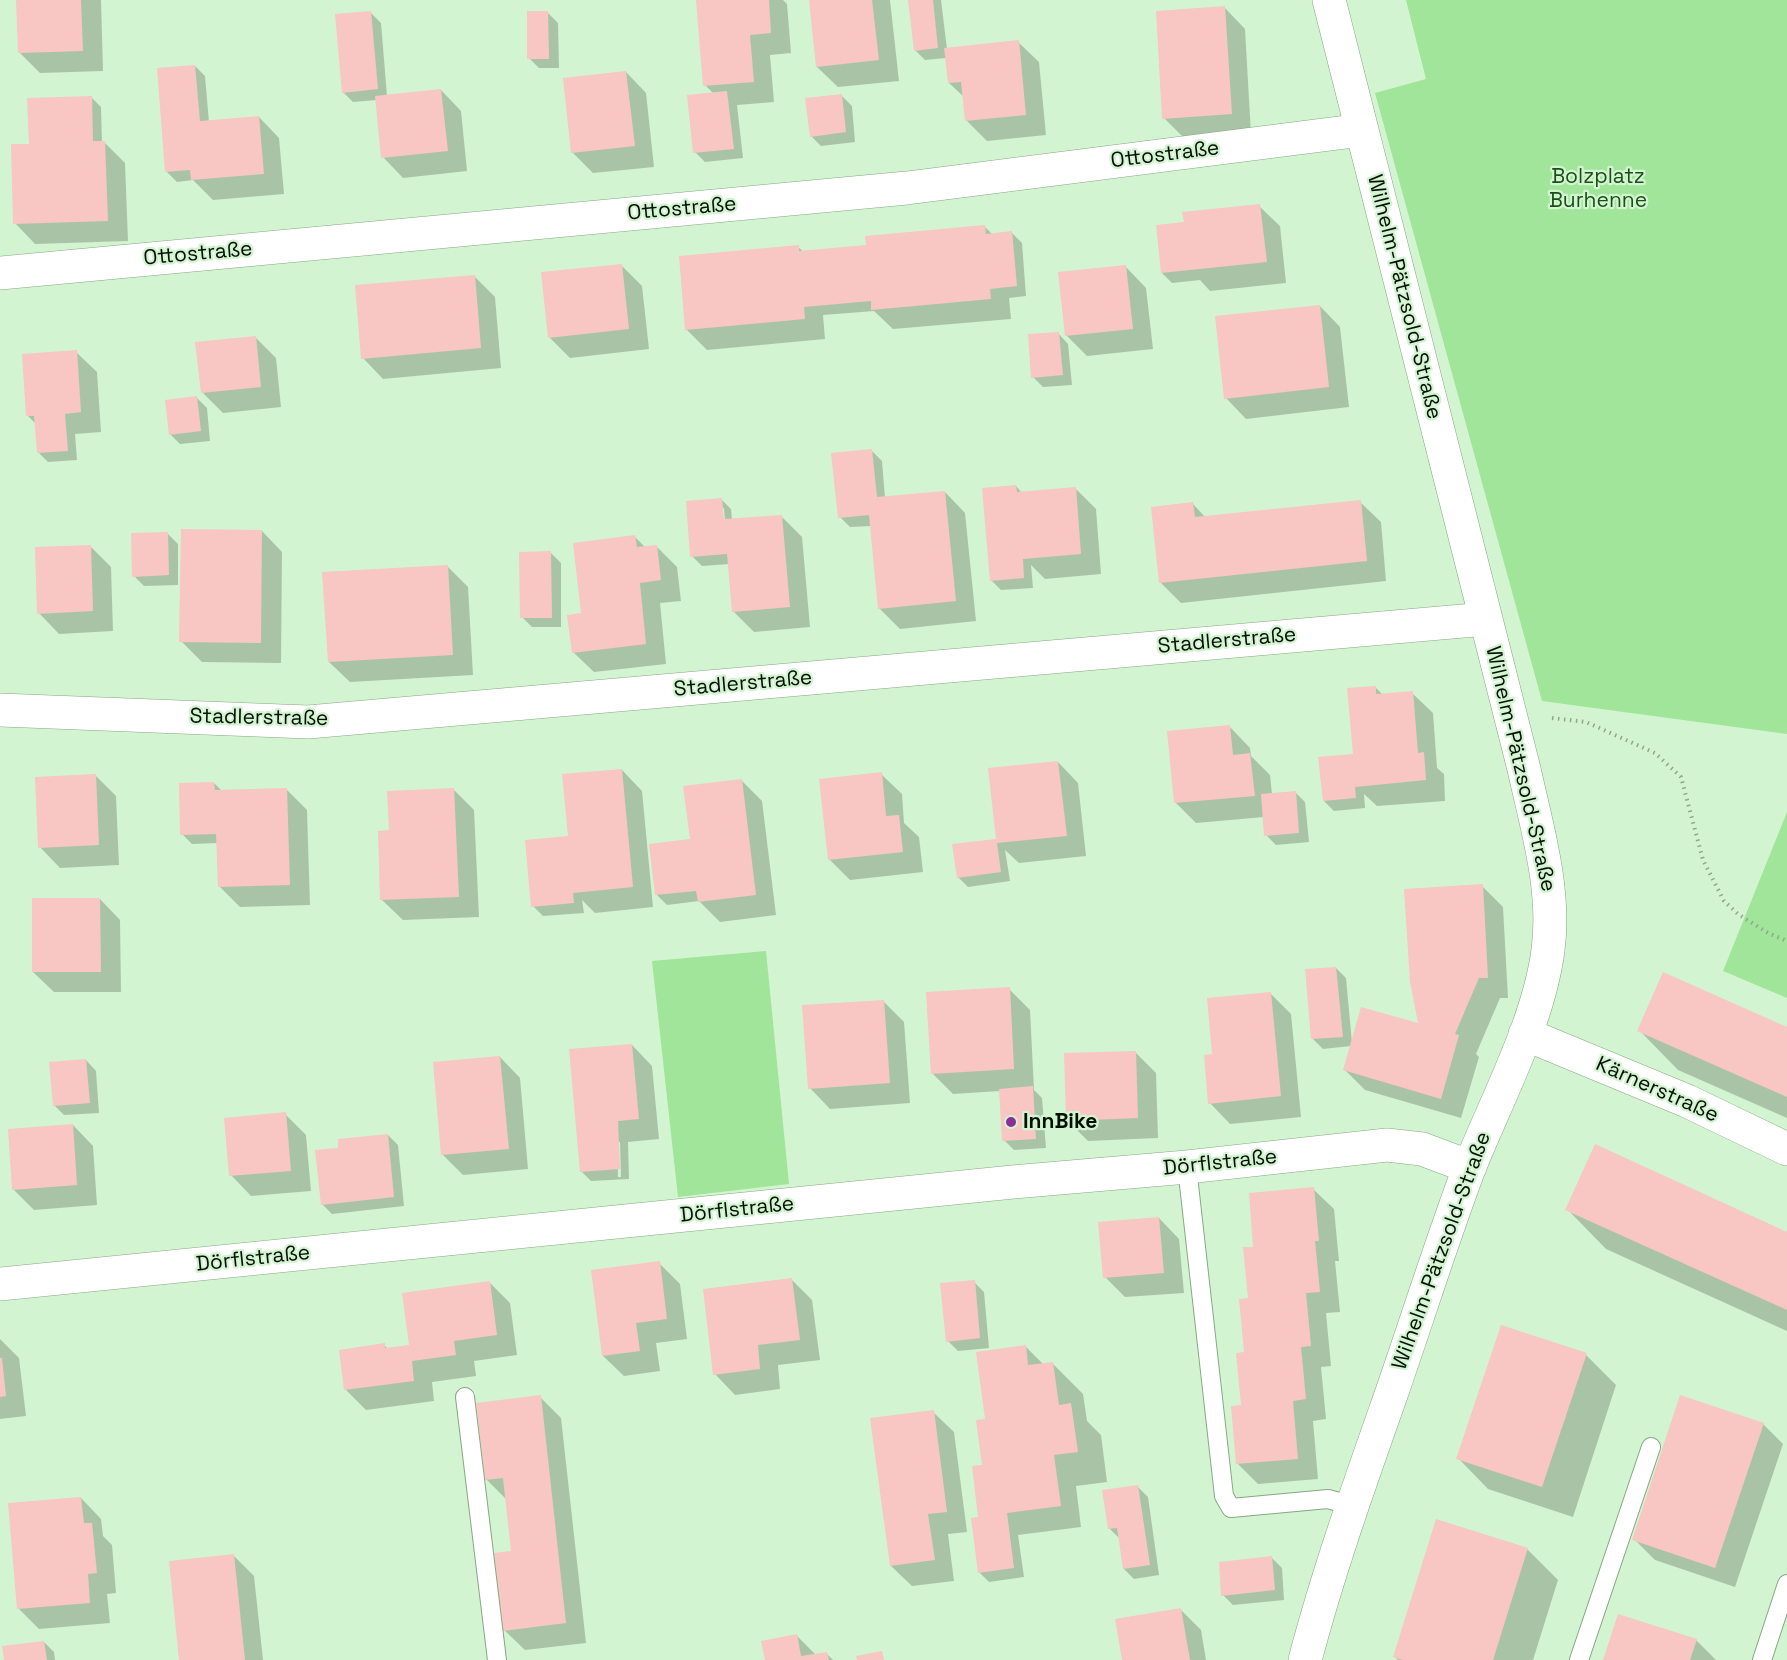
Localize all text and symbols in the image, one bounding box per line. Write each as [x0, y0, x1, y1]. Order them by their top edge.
street label: Ottostraße [1109, 136, 1221, 174]
park label: Bolzplatz Burhenne [1549, 164, 1647, 214]
street label: Wilhelm-Pätzsold-Straße [1361, 172, 1447, 422]
street label: Ottostraße [627, 192, 737, 226]
street label: Ottostraße [143, 237, 253, 271]
street label: Stadlerstraße [1157, 622, 1297, 660]
street label: Wilhelm-Pätzsold-Straße [1479, 644, 1561, 894]
street label: Stadlerstraße [673, 665, 813, 703]
street label: Stadlerstraße [189, 704, 329, 732]
street label: Kärnerstraße [1592, 1052, 1722, 1128]
place label: InnBike [1023, 1109, 1097, 1135]
marker: InnBike [1004, 1115, 1018, 1129]
street label: Wilhelm-Pätzsold-Straße [1387, 1129, 1497, 1373]
street label: Dörflstraße [1162, 1144, 1278, 1182]
street label: Dörflstraße [679, 1191, 795, 1229]
street label: Dörflstraße [195, 1240, 311, 1278]

